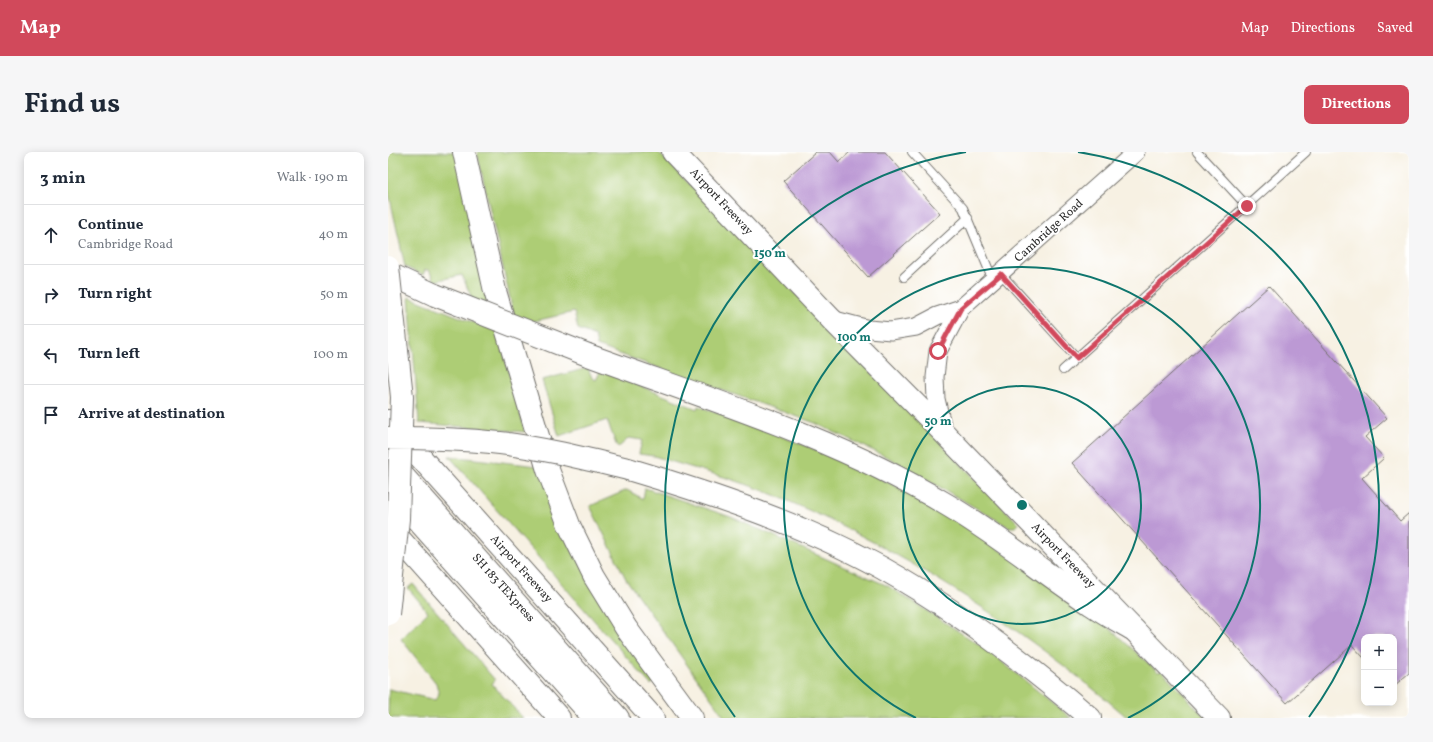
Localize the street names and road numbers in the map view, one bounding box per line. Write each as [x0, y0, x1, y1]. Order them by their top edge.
street label: Airport Freeway [686, 165, 757, 239]
street label: Cambridge Road [1011, 196, 1087, 266]
street label: Airport Freeway [1027, 519, 1099, 593]
street label: Airport Freeway [486, 532, 556, 607]
street label: SH 183 TEXpress [468, 550, 538, 626]

